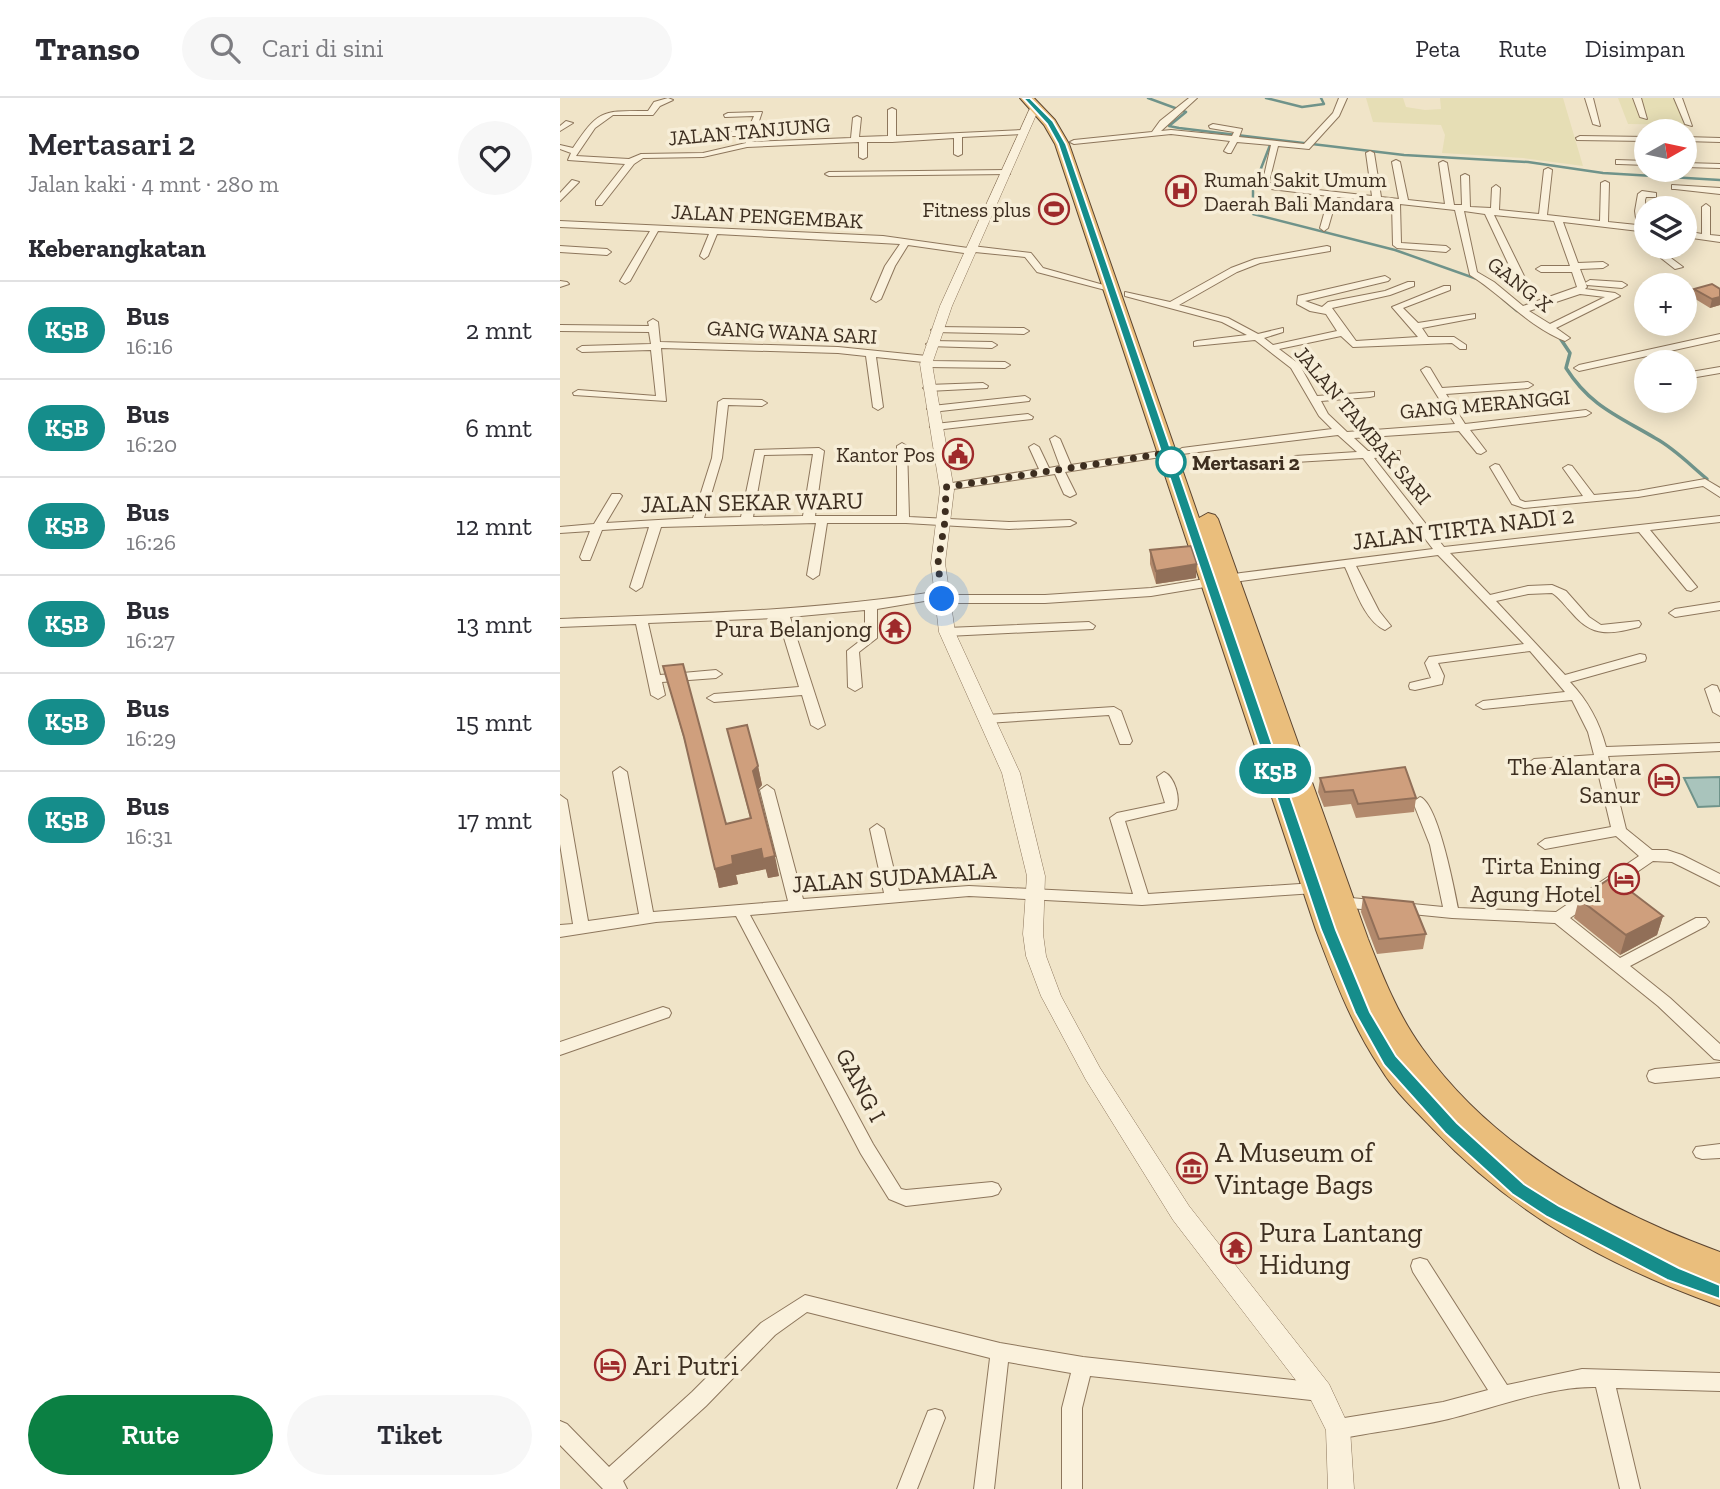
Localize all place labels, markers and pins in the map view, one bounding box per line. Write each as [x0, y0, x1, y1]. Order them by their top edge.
place label: Rumah Sakit Umum Daerah Bali Mandara [1204, 167, 1394, 216]
hospital icon: Rumah Sakit Umum Daerah Bali Mandara [1164, 174, 1198, 208]
sports icon: Fitness plus [1037, 192, 1071, 226]
place label: Fitness plus [922, 197, 1031, 222]
public building icon: Kantor Pos [941, 437, 975, 471]
place label: Kantor Pos [836, 442, 935, 467]
marker: Mertasari 2 [1156, 447, 1186, 477]
place label: Mertasari 2 [1192, 450, 1300, 475]
temple icon: Pura Belanjong [878, 611, 912, 645]
place label: Pura Belanjong [715, 614, 872, 643]
place label: The Alantara Sanur [1507, 752, 1641, 809]
hotel icon: The Alantara Sanur [1647, 763, 1681, 797]
place label: Tirta Ening Agung Hotel [1470, 851, 1601, 908]
hotel icon: Tirta Ening Agung Hotel [1607, 862, 1641, 896]
place label: A Museum of Vintage Bags [1214, 1136, 1375, 1201]
museum icon: A Museum of Vintage Bags [1175, 1151, 1209, 1185]
place label: Pura Lantang Hidung [1259, 1216, 1423, 1281]
temple icon: Pura Lantang Hidung [1219, 1231, 1253, 1265]
hotel icon: Ari Putri [593, 1348, 627, 1382]
place label: Ari Putri [633, 1349, 739, 1382]

